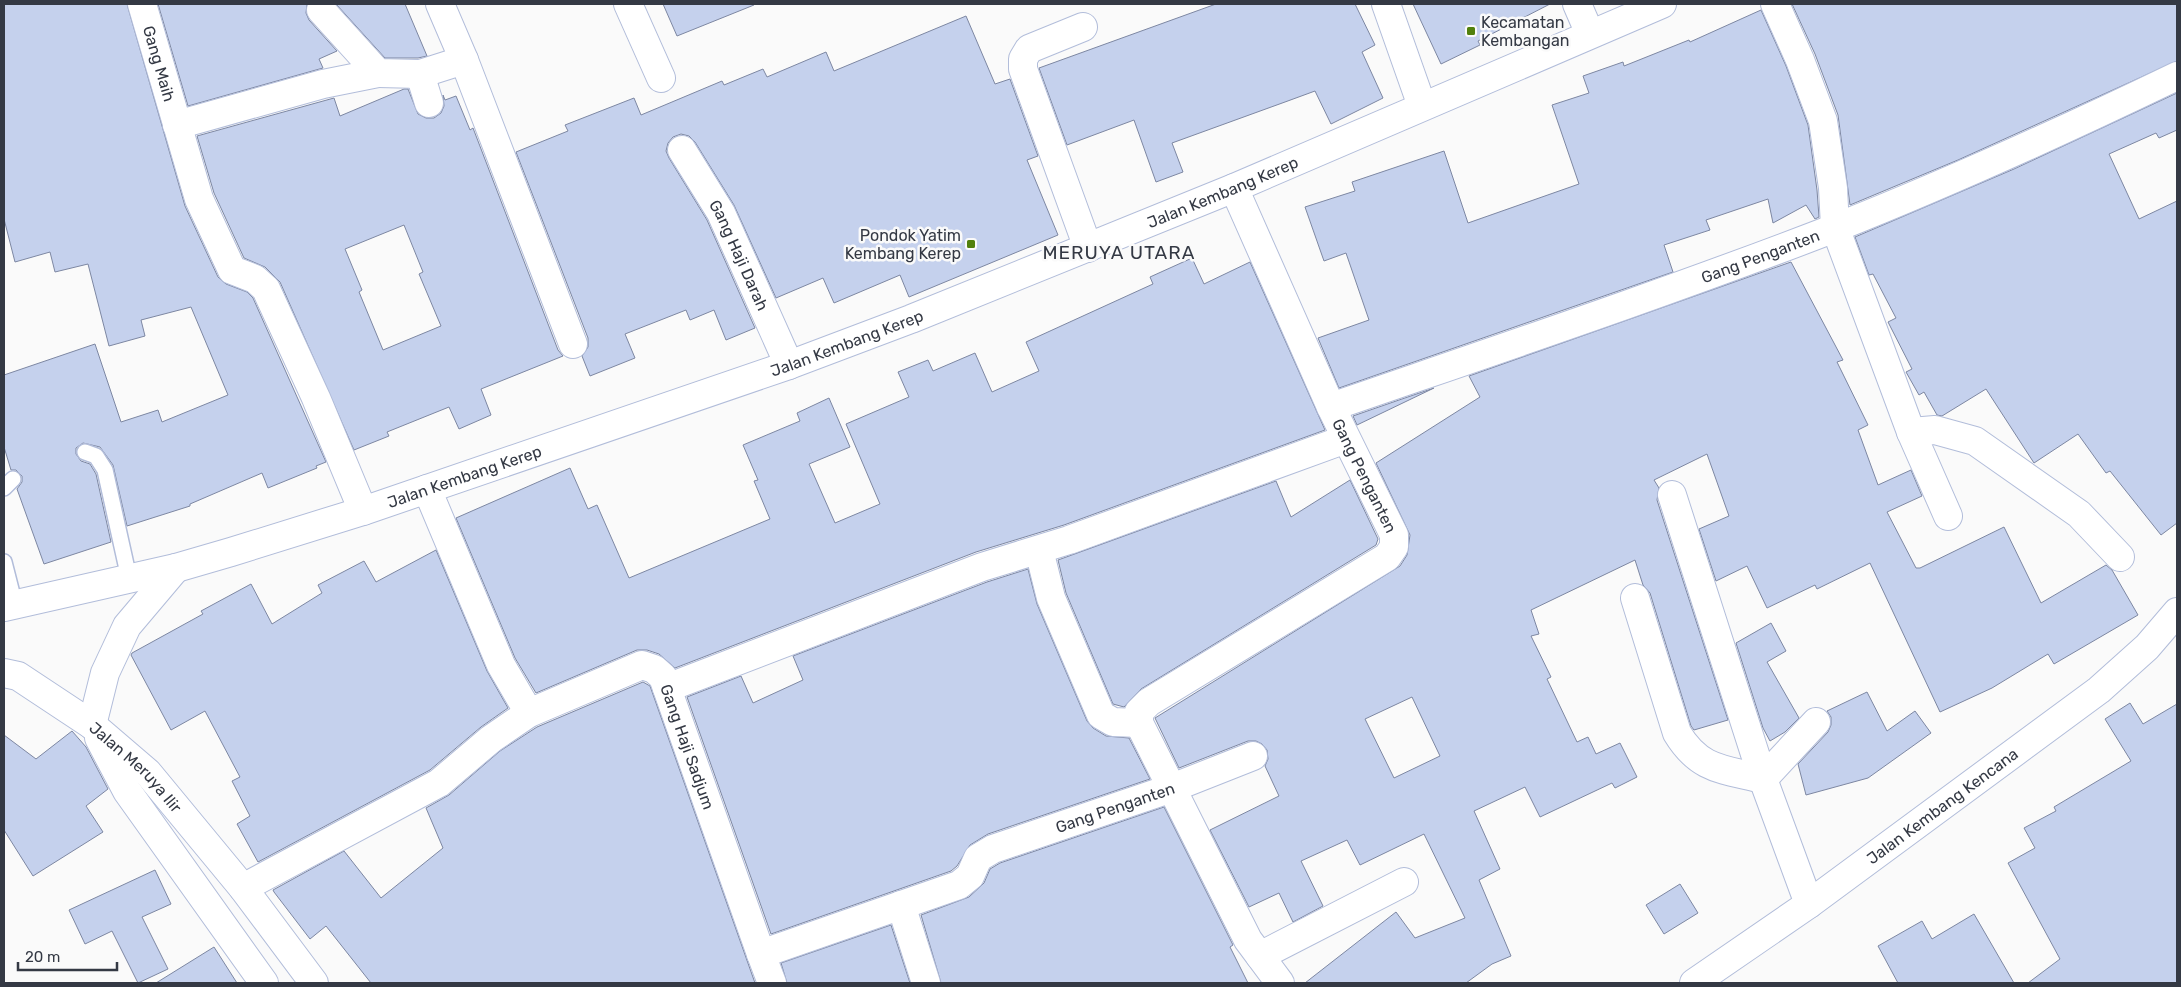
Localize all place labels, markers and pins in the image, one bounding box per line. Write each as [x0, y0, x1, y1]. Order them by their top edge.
place label: Kecamatan Kembangan [1481, 13, 1569, 50]
marker: Kecamatan Kembangan [1465, 25, 1477, 37]
place label: Pondok Yatim Kembang Kerep [845, 226, 961, 263]
marker: Pondok Yatim Kembang Kerep [965, 238, 977, 250]

